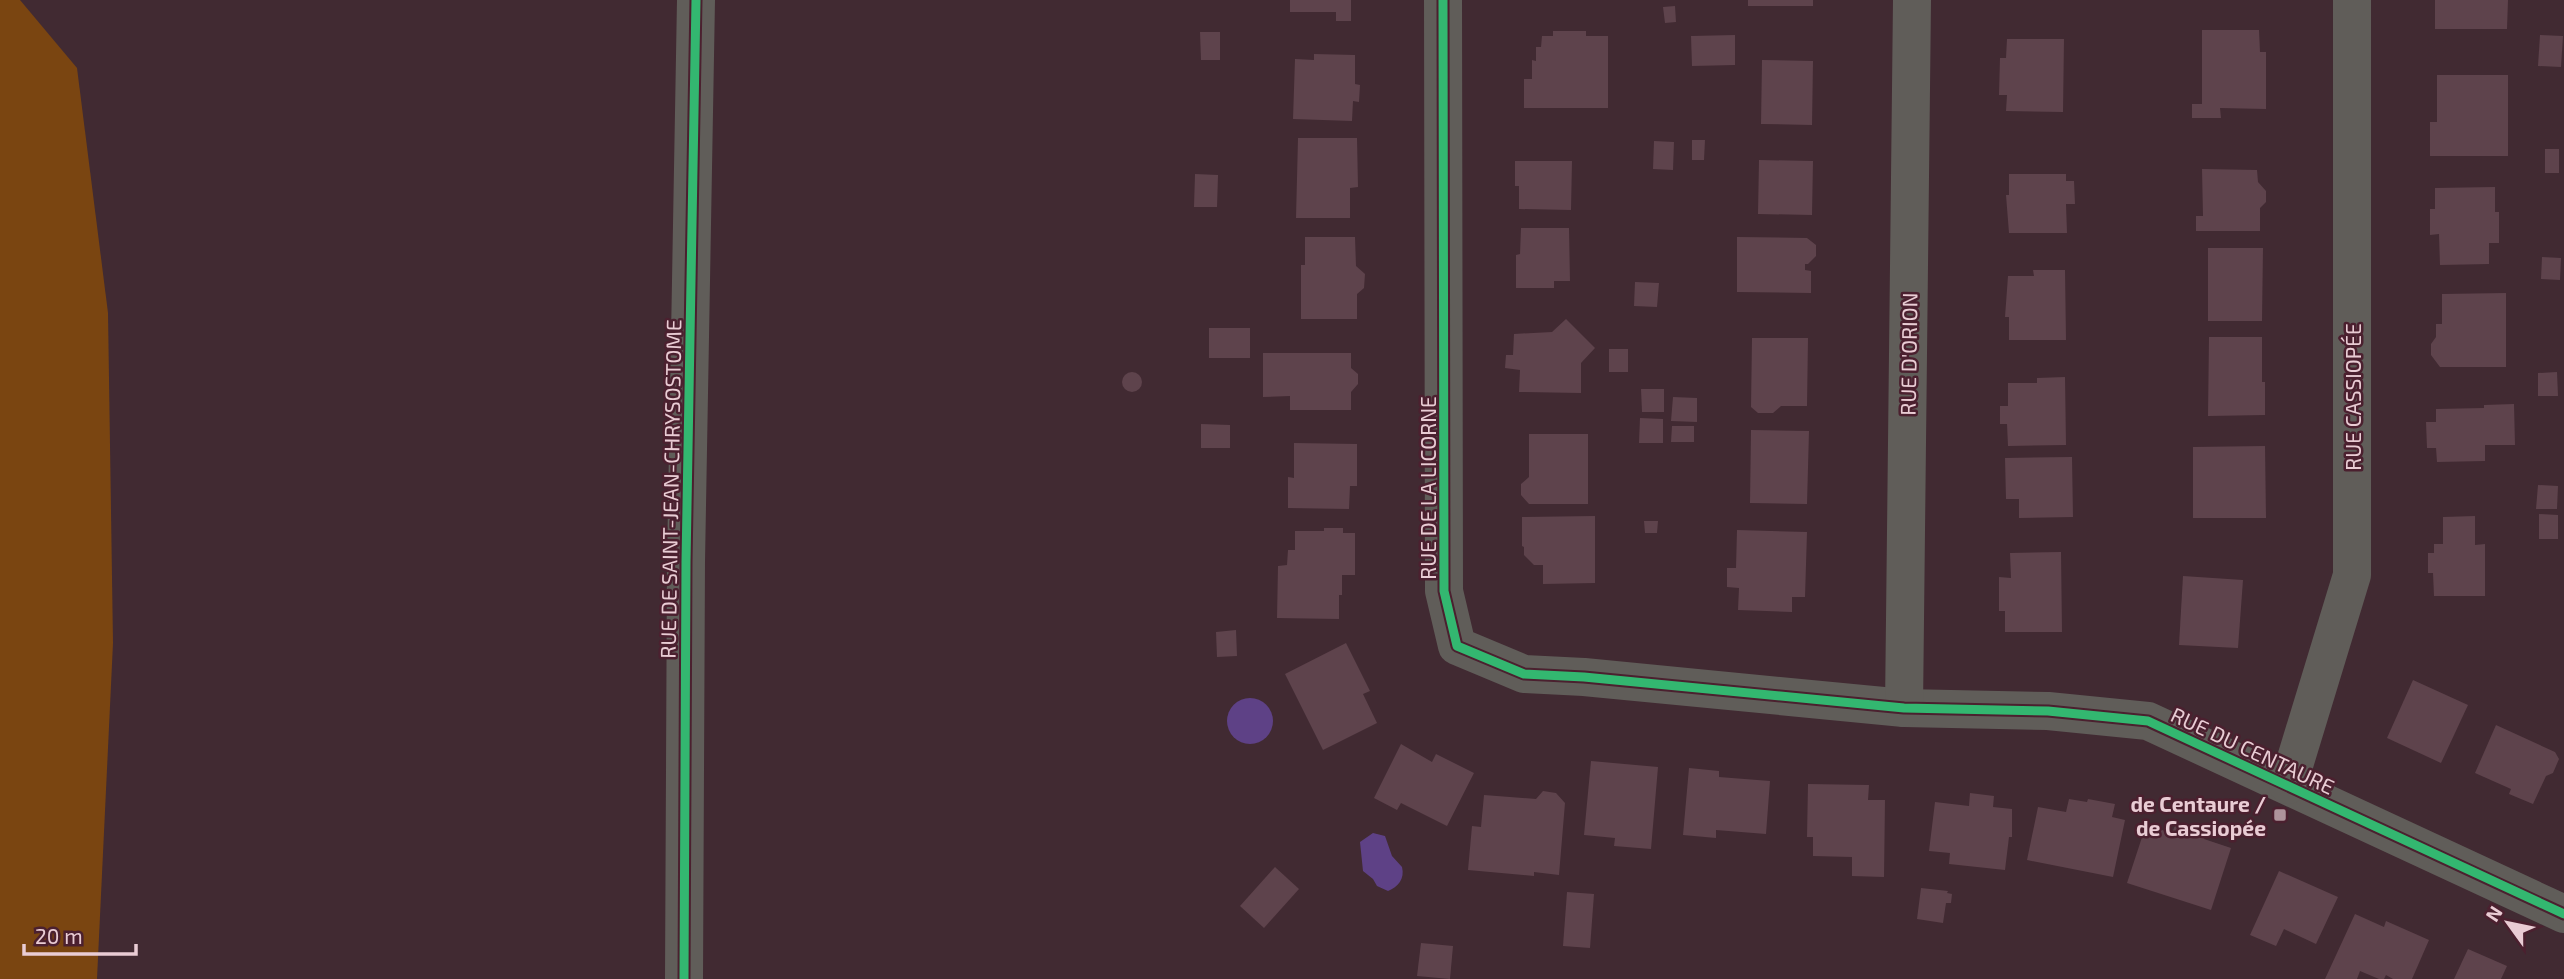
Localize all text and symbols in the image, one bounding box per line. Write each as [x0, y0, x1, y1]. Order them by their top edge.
street label: RUE D'ORION [1894, 292, 1922, 416]
street label: RUE DE SAINT-JEAN-CHRYSOSTOME [655, 319, 685, 659]
street label: RUE CASSIOPÉE [2340, 323, 2365, 471]
street label: RUE DE LA LICORNE [1415, 396, 1440, 580]
street label: RUE DU CENTAURE [2167, 701, 2339, 799]
place label: de Centaure / de Cassiopée [2130, 791, 2266, 840]
marker: de Centaure / de Cassiopée [2272, 807, 2288, 823]
north arrow [2473, 888, 2543, 958]
text: N [2480, 901, 2507, 925]
scale bar [24, 912, 136, 956]
text: 20 m [35, 923, 83, 948]

